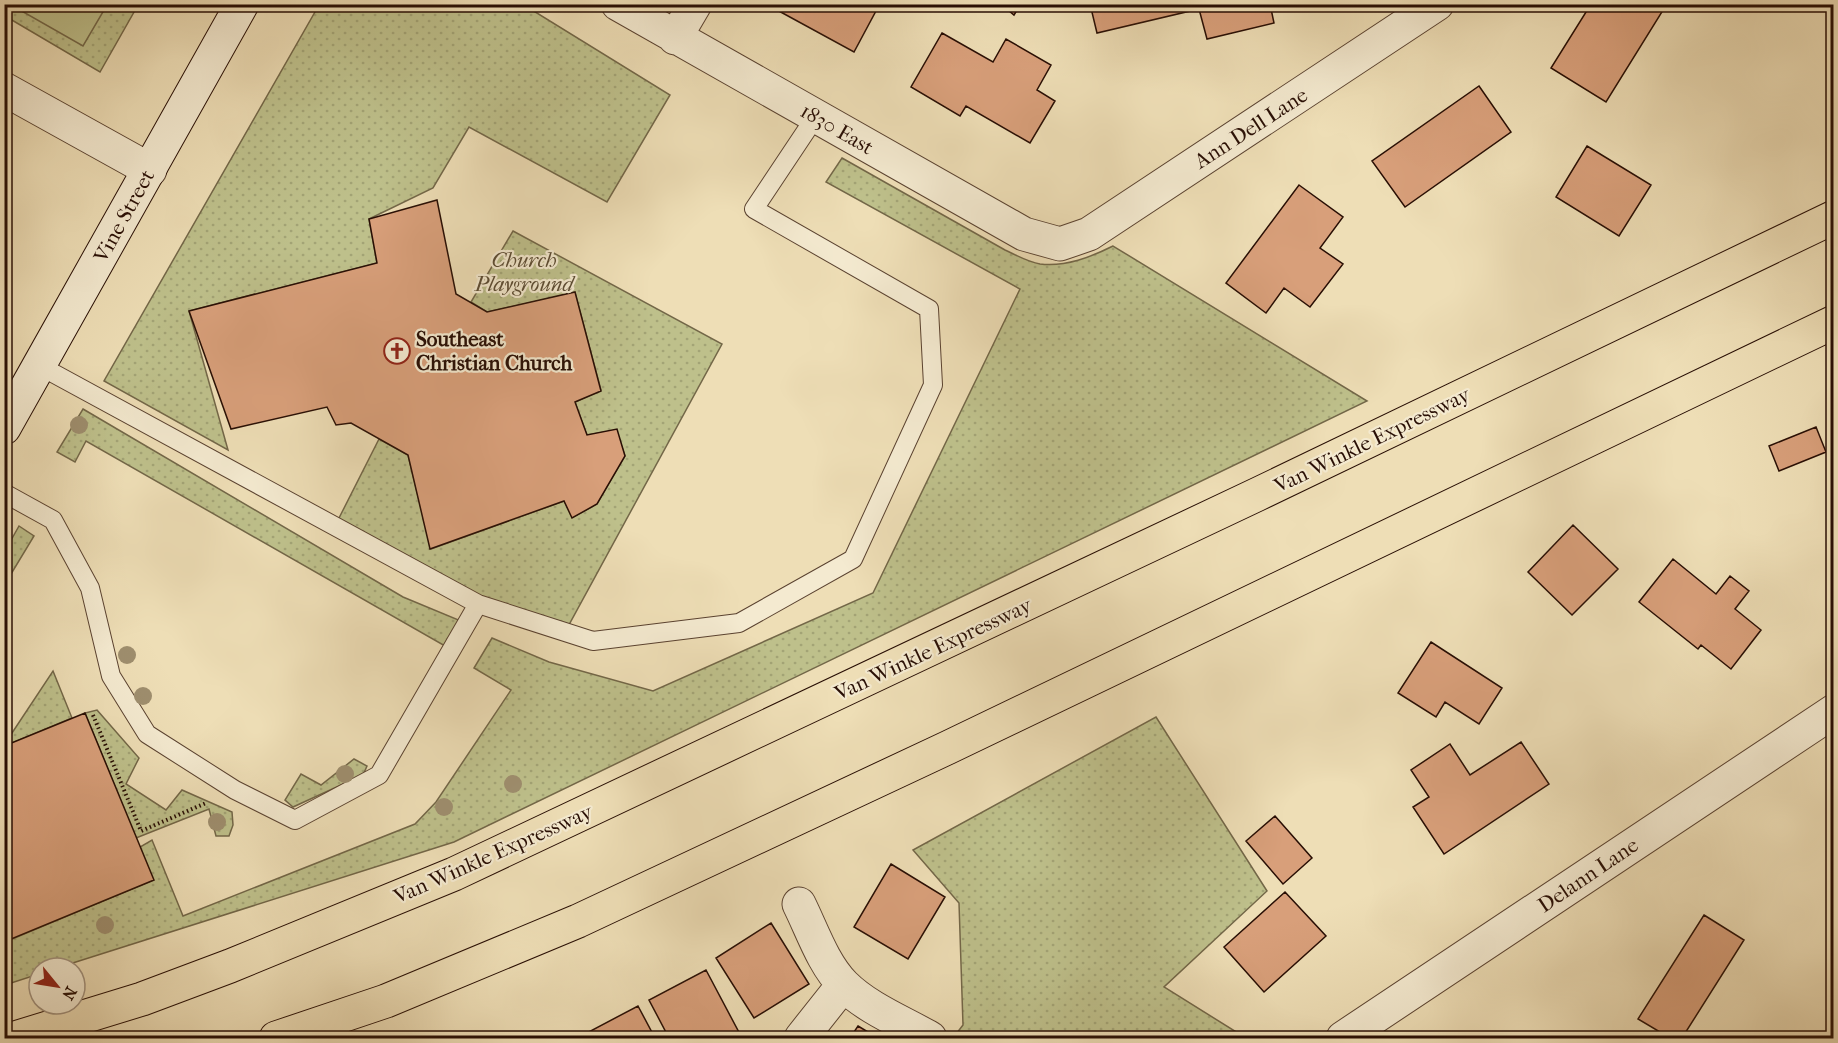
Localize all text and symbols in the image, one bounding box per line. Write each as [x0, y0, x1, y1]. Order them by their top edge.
street label: Ann Dell Lane [1189, 83, 1312, 174]
street label: 1830 East [796, 98, 878, 160]
street label: Vine Street [88, 165, 160, 267]
park label: Church Playground [474, 248, 576, 296]
place label: Southeast Christian Church [416, 327, 572, 375]
church icon: Southeast Christian Church [382, 336, 412, 366]
street label: Van Winkle Expressway [1269, 382, 1474, 498]
street label: Van Winkle Expressway [830, 592, 1036, 706]
street label: Van Winkle Expressway [389, 799, 597, 909]
street label: Delann Lane [1533, 833, 1643, 917]
north arrow [27, 956, 87, 1016]
text: N [58, 983, 81, 1004]

